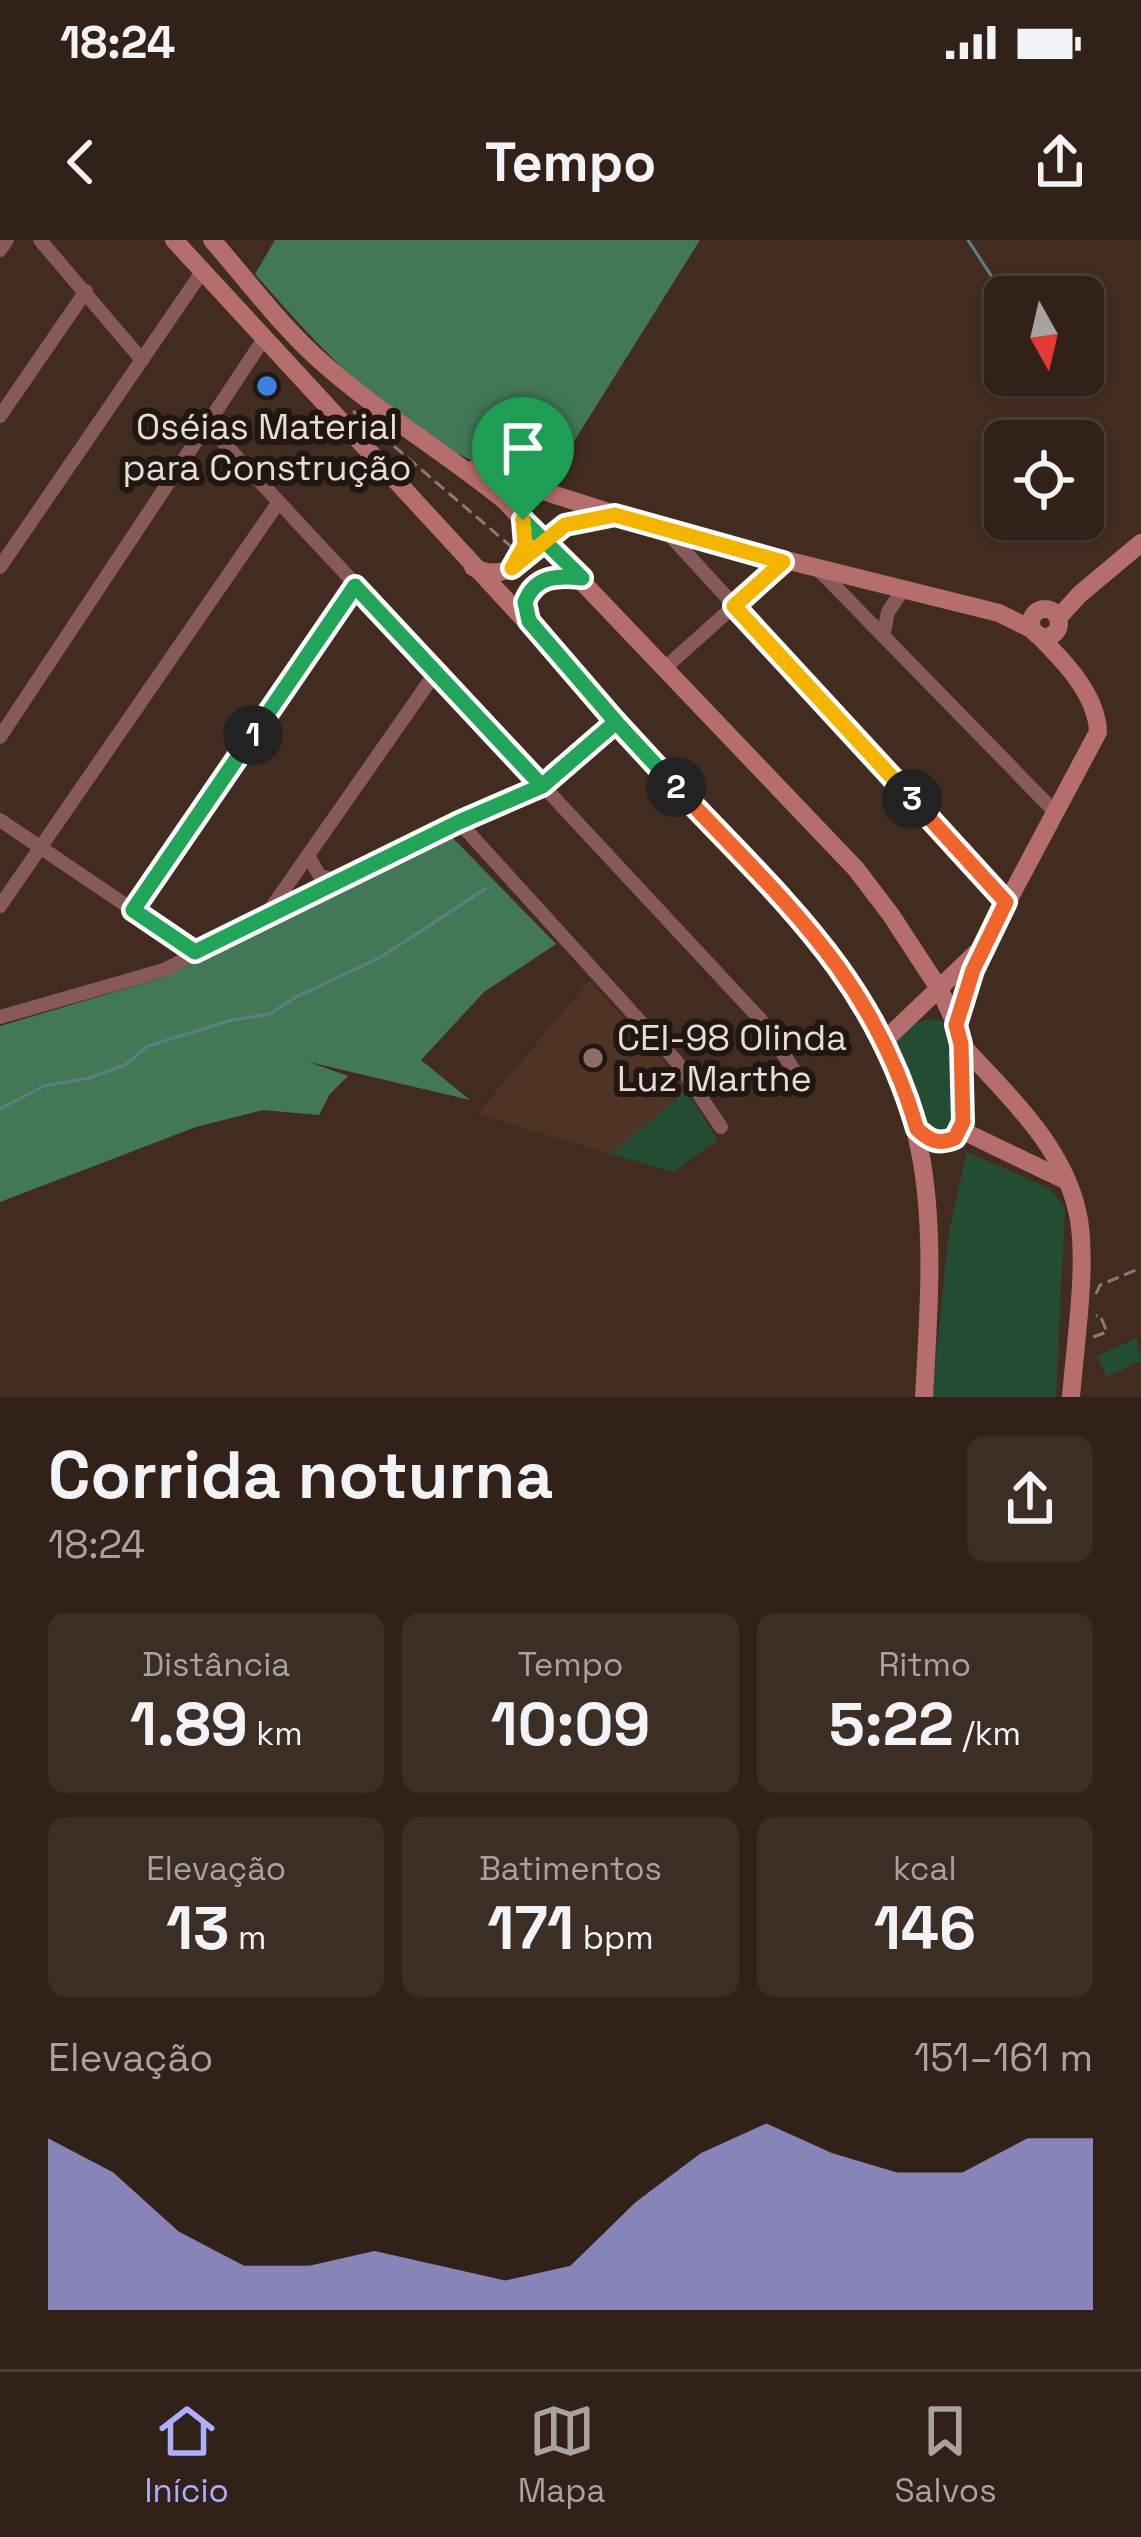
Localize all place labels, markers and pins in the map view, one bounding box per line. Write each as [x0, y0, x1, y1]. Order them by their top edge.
marker: Oséias Material para Construção [254, 373, 280, 399]
pin [472, 397, 574, 520]
place label: Oséias Material para Construção [123, 404, 411, 491]
pin: 1 [223, 705, 283, 765]
pin: 2 [646, 757, 706, 817]
pin: 3 [882, 769, 942, 829]
place label: CEI-98 Olinda Luz Marthe [617, 1015, 847, 1102]
marker: CEI-98 Olinda Luz Marthe [580, 1045, 606, 1071]

